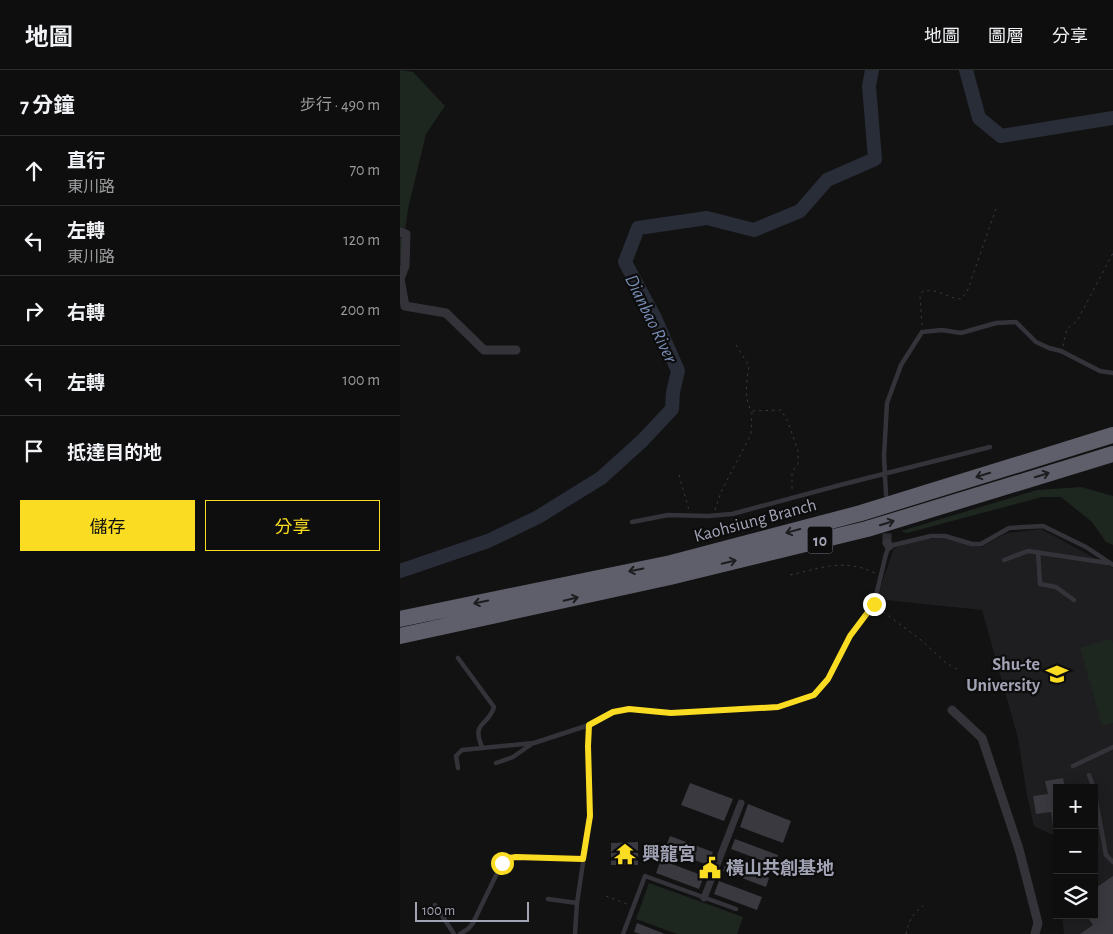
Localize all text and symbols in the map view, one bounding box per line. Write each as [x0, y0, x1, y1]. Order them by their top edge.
text: 地圖 [25, 26, 73, 50]
text: 地圖 [924, 28, 960, 46]
text: 圖層 [988, 28, 1024, 46]
text: 分享 [1052, 28, 1088, 46]
text: 7 分鐘 [20, 95, 74, 116]
text: 步行 · 490 m [300, 97, 380, 113]
text: 直行 [67, 152, 105, 171]
icon: ahead [20, 157, 48, 185]
text: 70 m [349, 162, 380, 178]
text: 東川路 [67, 179, 115, 195]
text: 左轉 [67, 222, 105, 241]
icon: left [20, 227, 48, 255]
text: 120 m [343, 232, 380, 248]
text: 東川路 [67, 249, 115, 265]
water label: Dianbao River [621, 272, 680, 366]
icon: right [20, 297, 48, 325]
text: 200 m [340, 302, 380, 318]
text: 右轉 [67, 304, 105, 323]
icon: left [20, 367, 48, 395]
text: 100 m [342, 372, 380, 388]
text: 左轉 [67, 374, 105, 393]
icon: arrive [20, 437, 48, 465]
text: 抵達目的地 [67, 444, 162, 463]
one-way arrow [1034, 470, 1050, 480]
one-way arrow [975, 471, 991, 481]
street label: Kaohsiung Branch [692, 496, 818, 546]
button: 儲存 [20, 500, 195, 551]
button: 分享 [205, 500, 380, 551]
one-way arrow [878, 517, 894, 527]
road number: 10 [808, 526, 832, 554]
one-way arrow [786, 527, 802, 536]
one-way arrow [721, 557, 737, 566]
one-way arrow [628, 566, 644, 575]
route end [863, 593, 886, 616]
one-way arrow [562, 594, 578, 603]
one-way arrow [474, 598, 490, 607]
place label: Shu-te University [966, 656, 1041, 695]
school or university icon: Shu-te University [1044, 661, 1070, 687]
map controls [1053, 784, 1098, 919]
button: + [1053, 784, 1098, 829]
button: − [1053, 829, 1098, 874]
temple icon: 興龍宮 [612, 841, 638, 867]
place label: 興龍宮 [642, 844, 696, 864]
route start [491, 852, 514, 875]
public building icon: 橫山共創基地 [697, 855, 723, 881]
place label: 橫山共創基地 [726, 858, 834, 878]
button: layers [1053, 874, 1098, 919]
scale bar [415, 899, 529, 922]
text: 100 m [422, 904, 455, 918]

